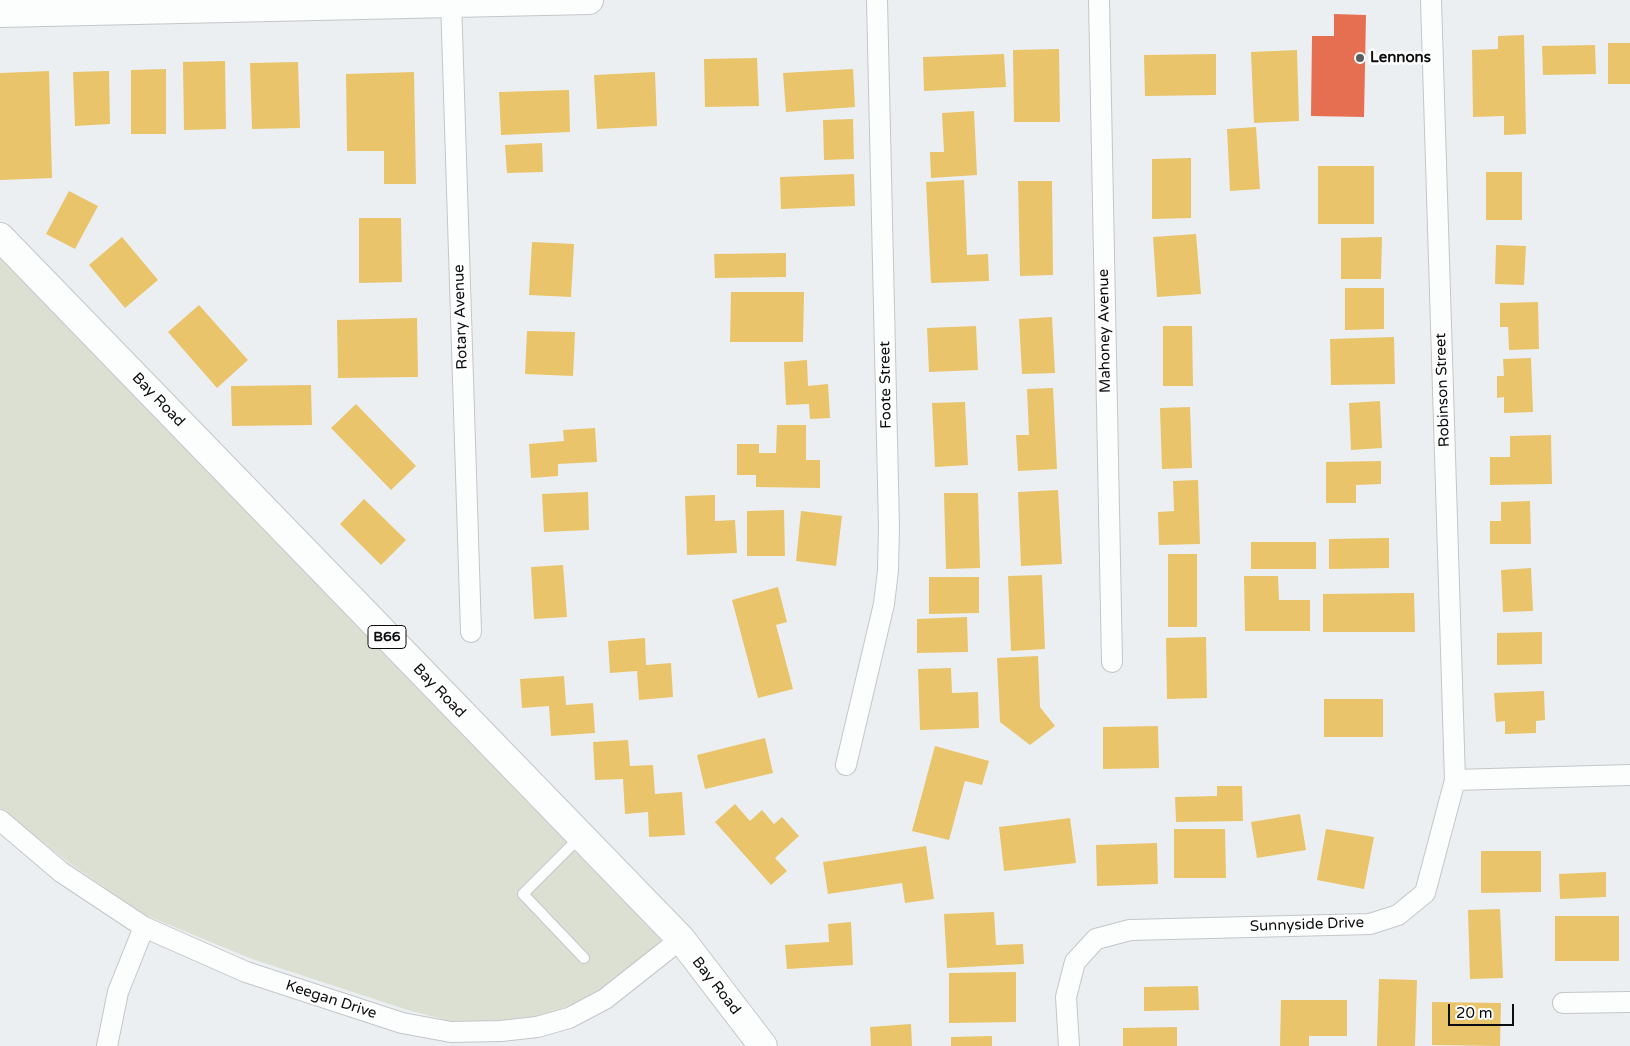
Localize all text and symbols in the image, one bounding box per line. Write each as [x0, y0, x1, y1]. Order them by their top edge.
place label: Lennons [1370, 49, 1431, 67]
marker: Lennons [1354, 52, 1366, 64]
street label: Rotary Avenue [450, 264, 472, 370]
street label: Mahoney Avenue [1095, 269, 1115, 393]
street label: Robinson Street [1432, 333, 1454, 447]
street label: Foote Street [876, 341, 896, 429]
street label: Bay Road [128, 369, 188, 431]
road number: B66 [368, 626, 406, 649]
street label: Bay Road [409, 660, 469, 722]
street label: Sunnyside Drive [1250, 914, 1364, 936]
street label: Bay Road [688, 954, 744, 1018]
street label: Keegan Drive [283, 977, 379, 1023]
scale bar [1450, 994, 1516, 1026]
text: 20 m [1456, 1004, 1493, 1022]

